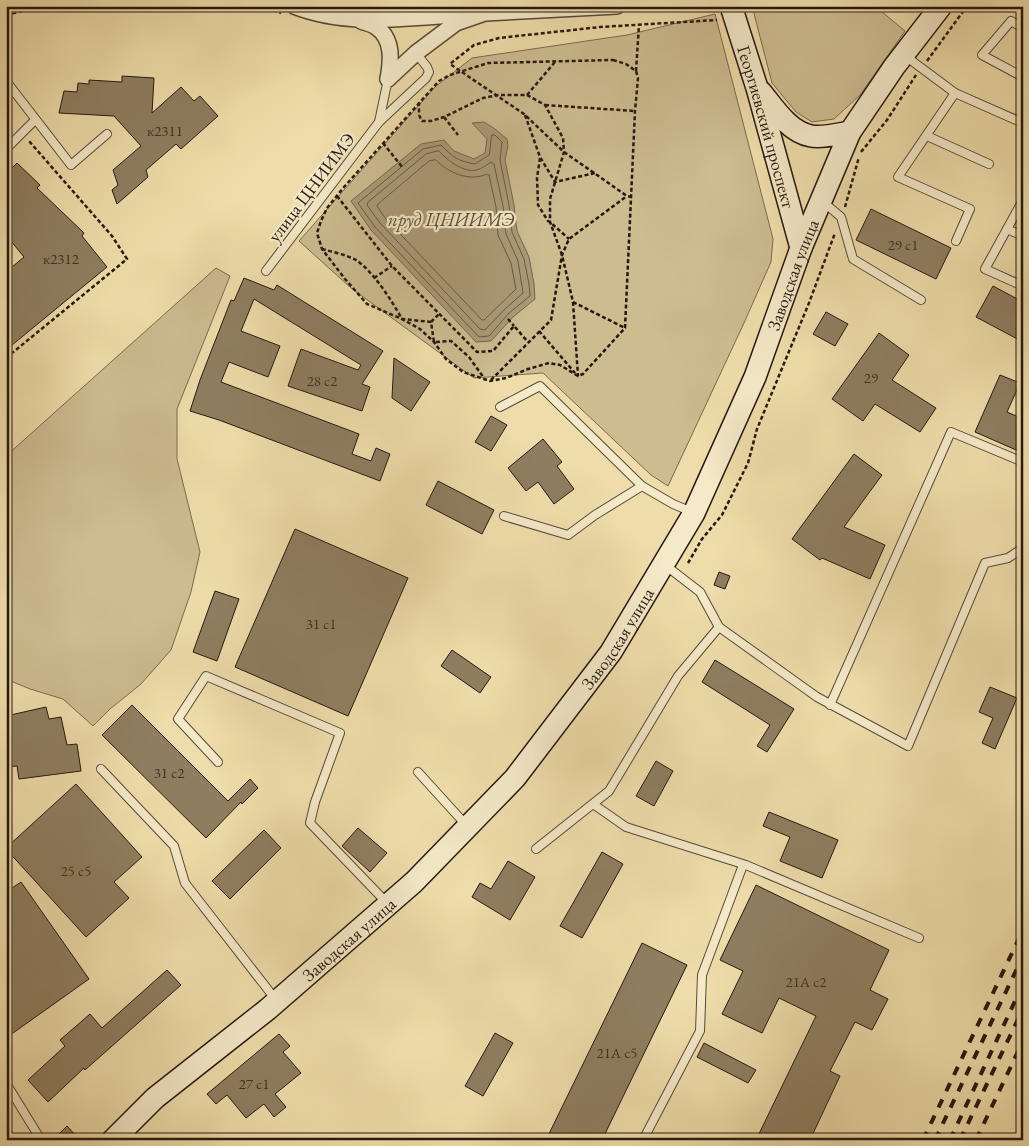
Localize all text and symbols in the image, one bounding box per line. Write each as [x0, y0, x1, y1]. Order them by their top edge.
street label: Георгиевский проспект [733, 42, 801, 211]
house number: к2311 [147, 121, 183, 140]
street label: улица ЦНИИМЭ [262, 128, 360, 246]
water label: пруд ЦНИИМЭ [388, 207, 515, 232]
street label: Заводская улица [761, 215, 824, 333]
house number: 29 с1 [888, 235, 918, 254]
house number: к2312 [43, 249, 80, 268]
house number: 29 [864, 368, 878, 387]
house number: 28 с2 [307, 371, 338, 390]
street label: Заводская улица [575, 582, 659, 694]
house number: 31 с1 [306, 614, 336, 633]
house number: 31 с2 [154, 763, 185, 782]
house number: 25 с5 [61, 861, 91, 880]
street label: Заводская улица [297, 891, 401, 986]
house number: 21А с2 [785, 972, 827, 991]
house number: 21А с5 [596, 1043, 638, 1062]
house number: 27 с1 [239, 1074, 269, 1093]

